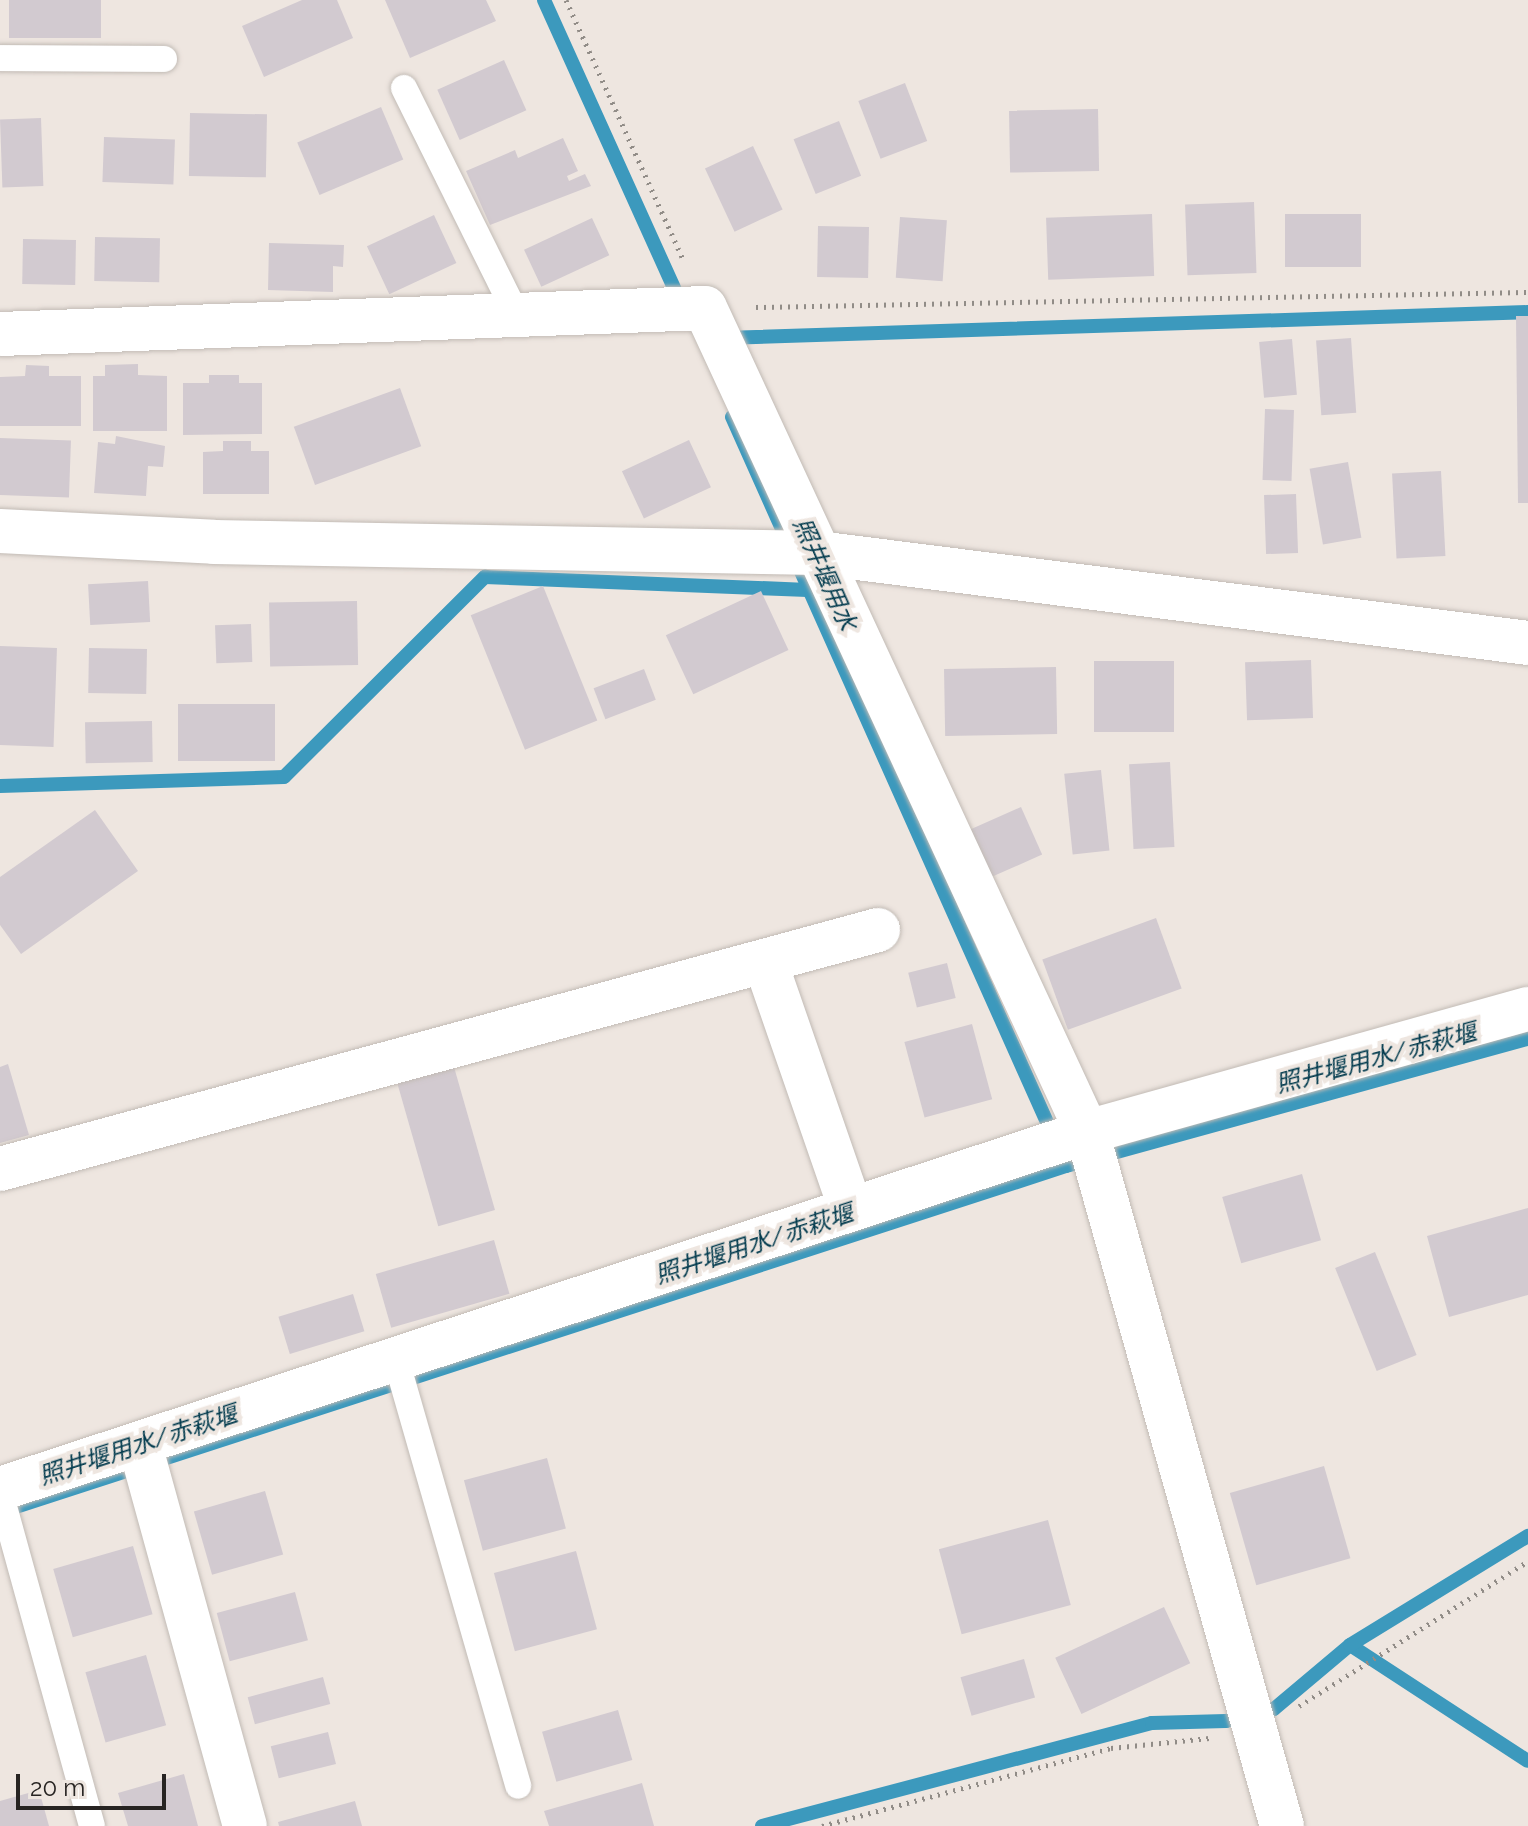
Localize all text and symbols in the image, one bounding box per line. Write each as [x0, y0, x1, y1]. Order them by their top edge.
water label: 照井堰用水 [787, 513, 863, 635]
water label: 照井堰用水/赤萩堰 [1273, 1017, 1479, 1099]
water label: 照井堰用水/赤萩堰 [651, 1198, 857, 1290]
water label: 照井堰用水/赤萩堰 [35, 1399, 241, 1491]
scale bar [20, 1758, 170, 1808]
text: 20 m [30, 1773, 85, 1802]

